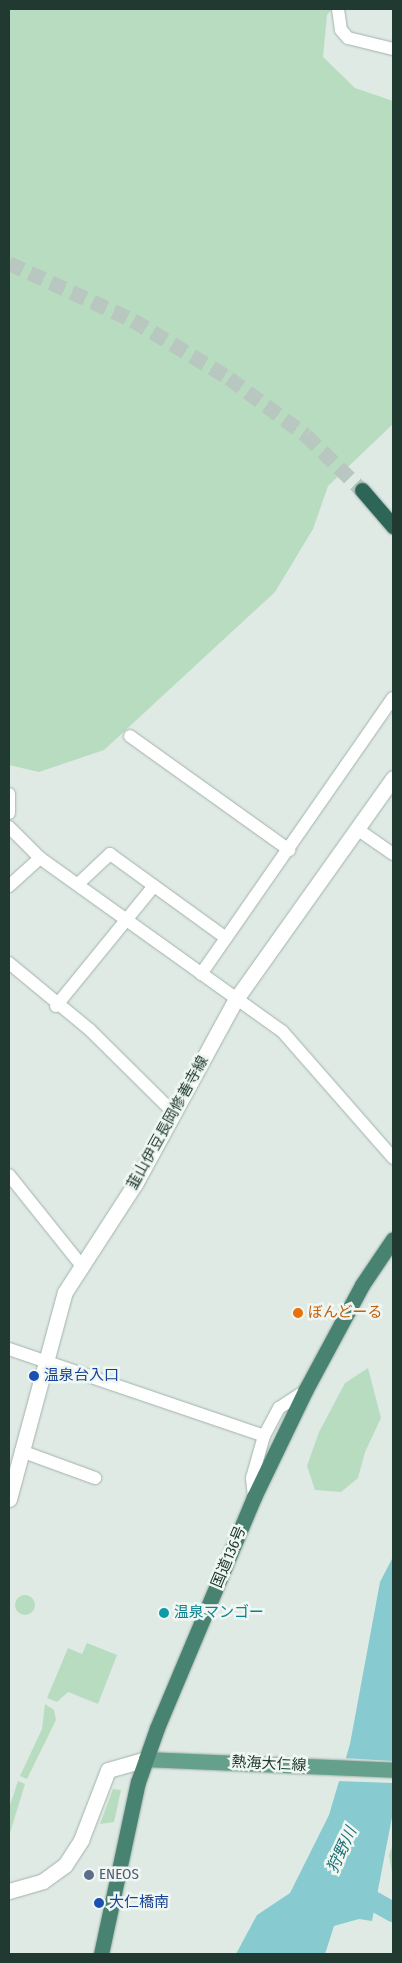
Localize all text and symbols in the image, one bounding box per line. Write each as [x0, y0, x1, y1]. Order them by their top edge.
street label: 韮山伊豆長岡修善寺線 [124, 1053, 212, 1193]
place label: ぼんどーる [308, 1304, 383, 1322]
marker: ぼんどーる [292, 1307, 304, 1319]
place label: 温泉台入口 [44, 1367, 119, 1385]
marker: 温泉台入口 [28, 1370, 40, 1382]
street label: 国道136号 [208, 1524, 250, 1590]
place label: 温泉マンゴー [174, 1604, 264, 1622]
marker: 温泉マンゴー [158, 1607, 170, 1619]
street label: 熱海大仁線 [231, 1753, 307, 1775]
water label: 狩野川 [323, 1824, 361, 1876]
place label: ENEOS [99, 1866, 139, 1884]
marker: ENEOS [83, 1869, 95, 1881]
place label: 大仁橋南 [109, 1894, 169, 1912]
marker: 大仁橋南 [93, 1897, 105, 1909]

